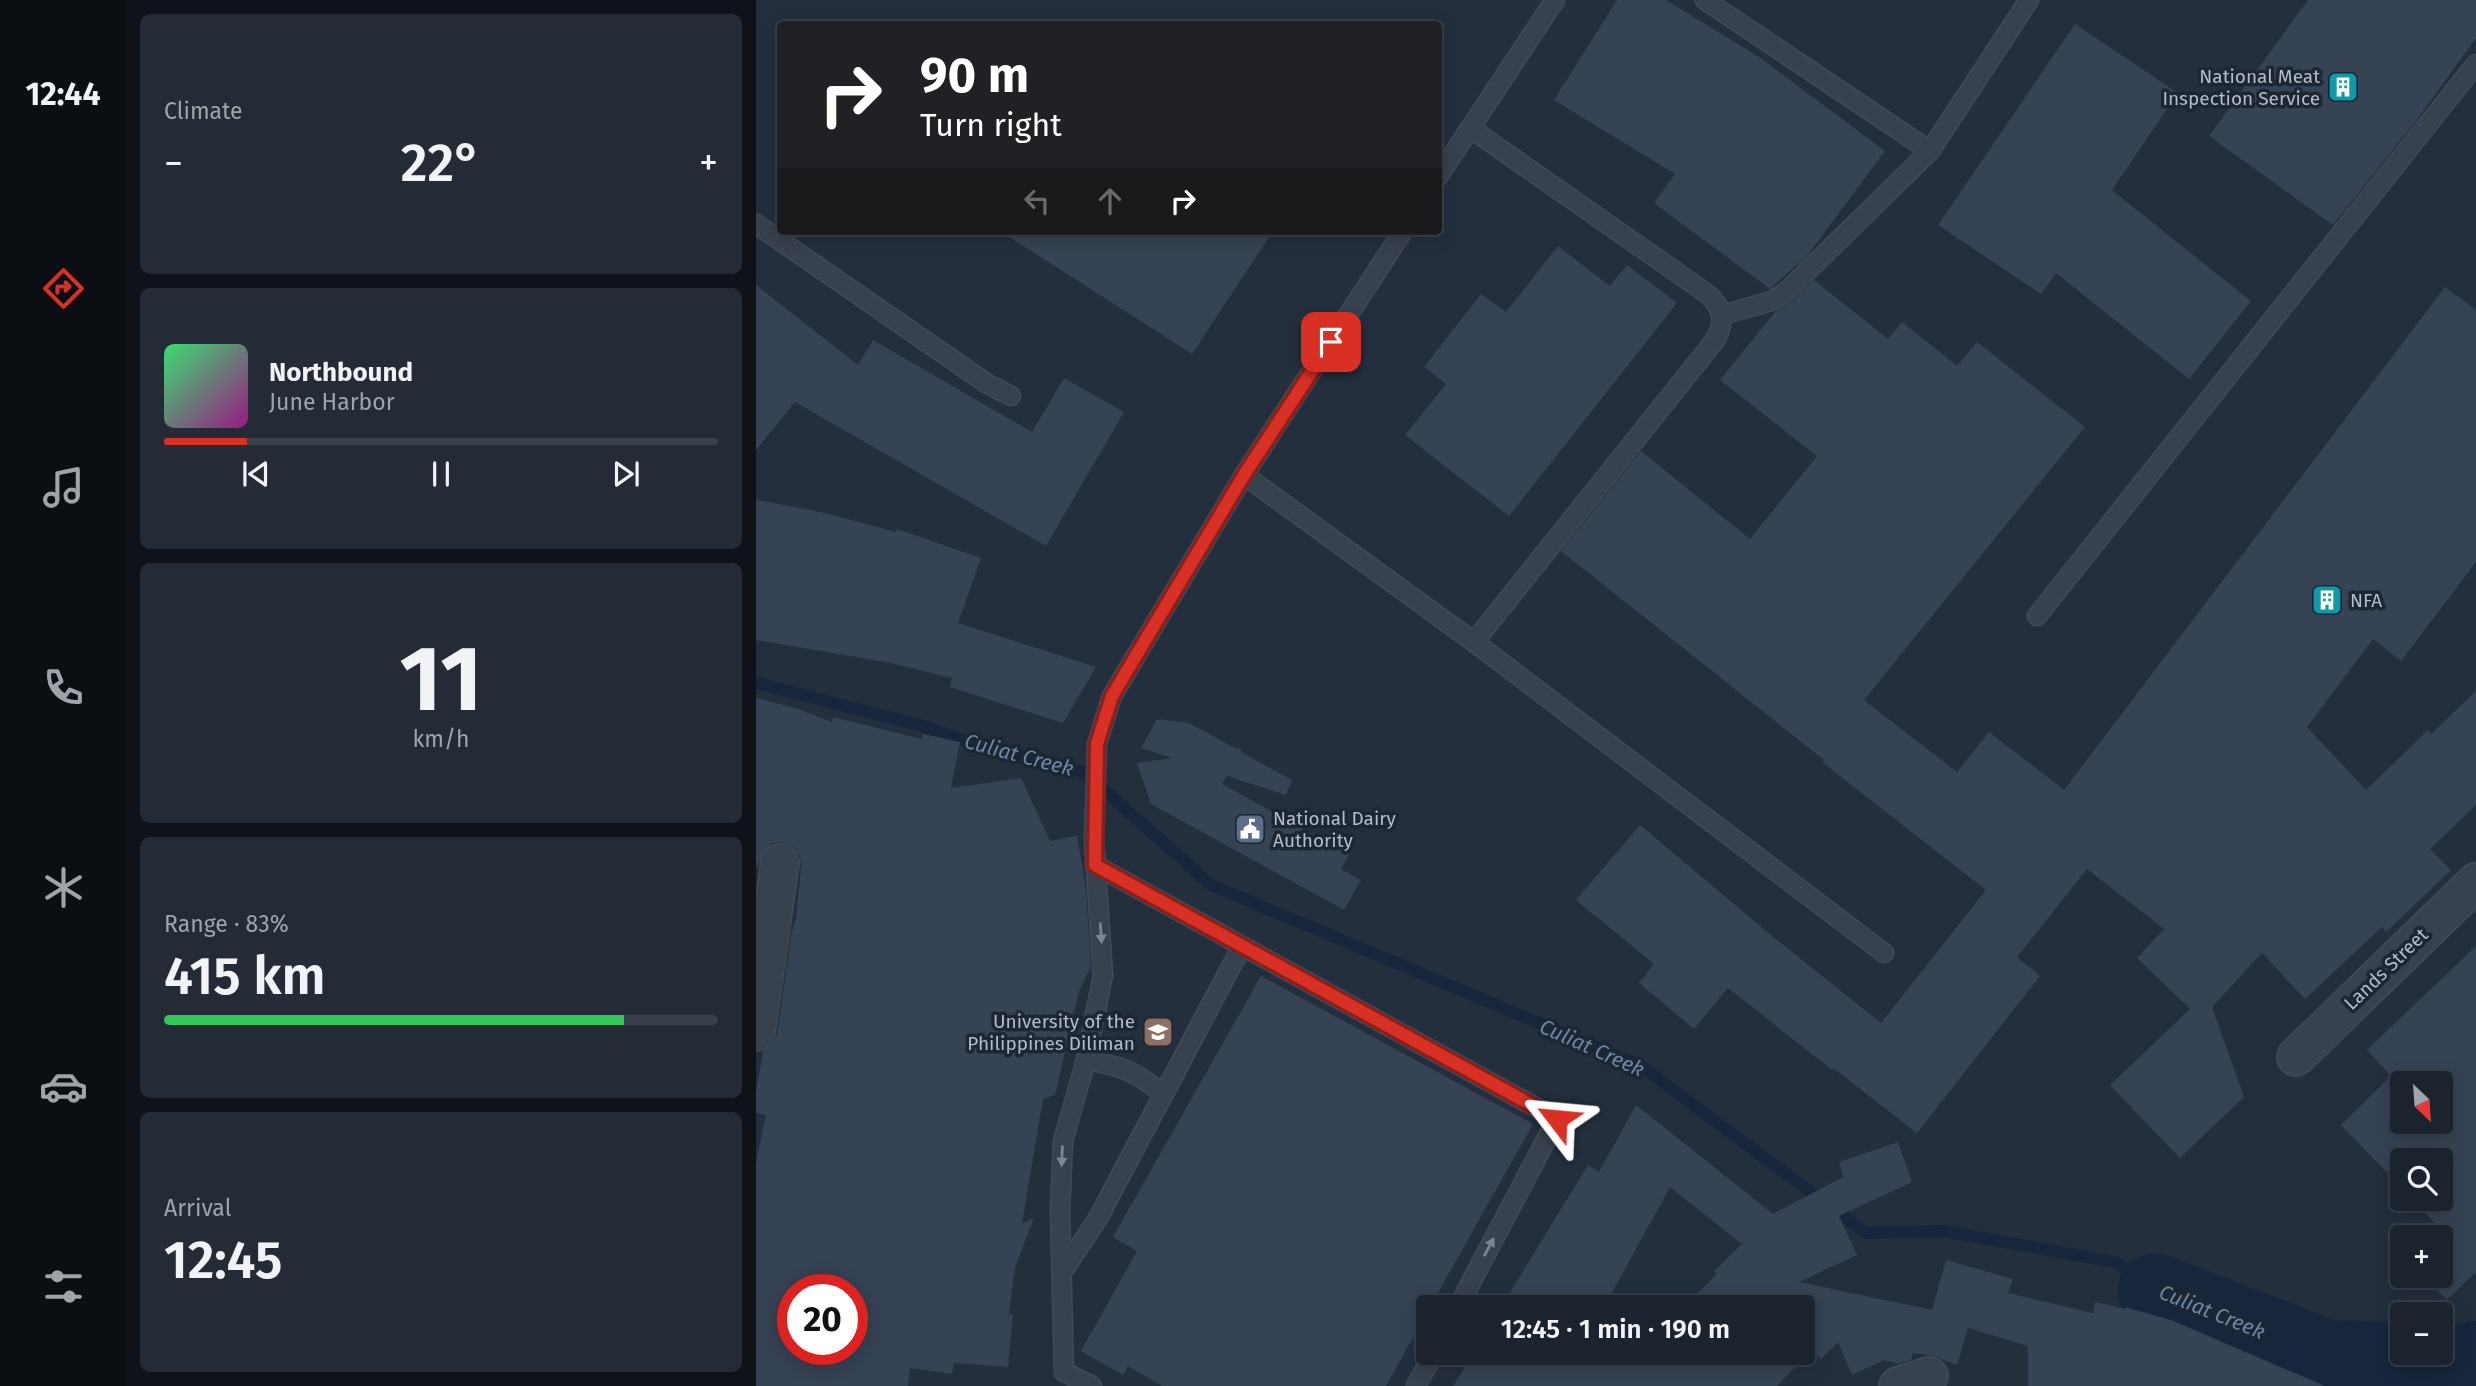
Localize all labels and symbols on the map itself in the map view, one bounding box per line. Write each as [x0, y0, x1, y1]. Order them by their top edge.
place label: National Meat Inspection Service [2162, 65, 2320, 110]
building icon: National Meat Inspection Service [2326, 70, 2360, 104]
pin [1301, 312, 1361, 372]
building icon: NFA [2310, 583, 2344, 617]
place label: NFA [2350, 589, 2382, 612]
water label: Culiat Creek [962, 728, 1076, 782]
place label: National Dairy Authority [1273, 807, 1397, 852]
public building icon: National Dairy Authority [1233, 812, 1267, 846]
one-way arrow [1096, 922, 1107, 944]
street label: Lands Street [2339, 923, 2433, 1015]
place label: University of the Philippines Diliman [967, 1010, 1135, 1055]
water label: Culiat Creek [1536, 1013, 1648, 1083]
school or university icon: University of the Philippines Diliman [1141, 1015, 1175, 1049]
north arrow [2390, 1071, 2454, 1134]
position arrow [1520, 1082, 1594, 1156]
one-way arrow [1056, 1145, 1067, 1167]
one-way arrow [1484, 1237, 1495, 1257]
speed limit sign: 20 [777, 1274, 868, 1365]
water label: Culiat Creek [2155, 1279, 2269, 1345]

